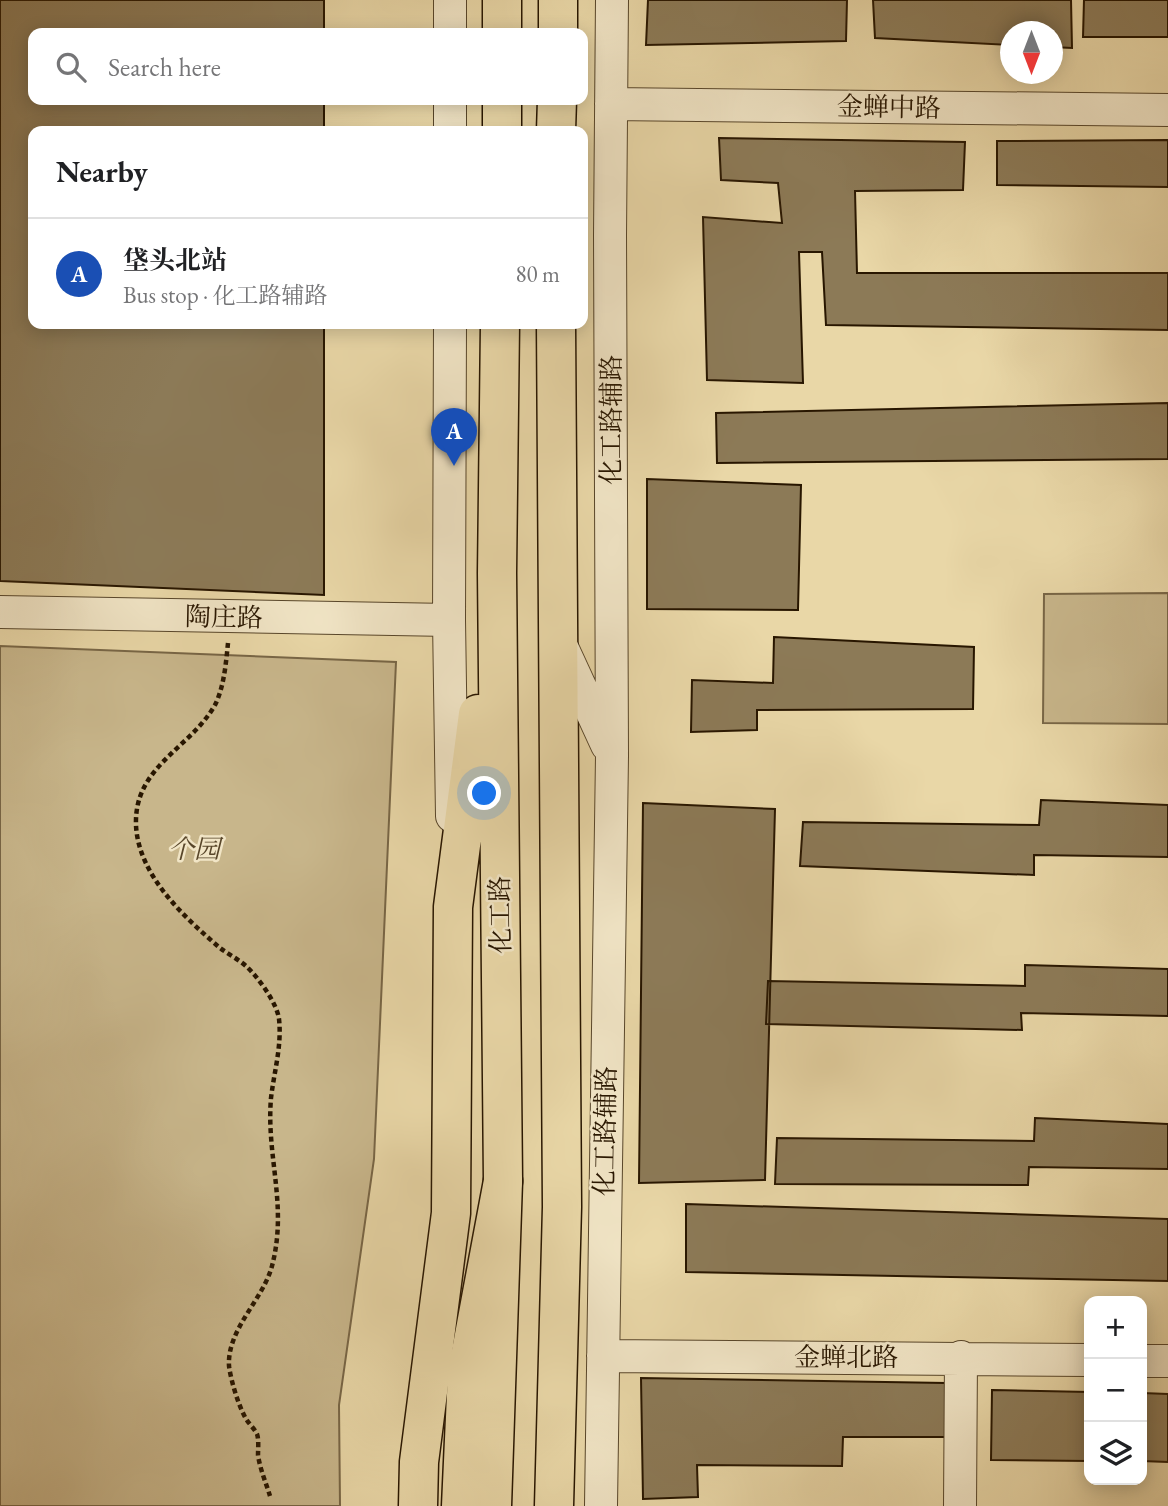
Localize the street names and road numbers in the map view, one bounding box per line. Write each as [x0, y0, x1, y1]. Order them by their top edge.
street label: 金蝉中路 [837, 89, 941, 125]
street label: 化工路辅路 [594, 355, 628, 485]
street label: 陶庄路 [185, 599, 263, 635]
street label: 化工路 [482, 876, 518, 954]
street label: 化工路辅路 [587, 1066, 623, 1196]
street label: 金蝉北路 [794, 1340, 898, 1374]

